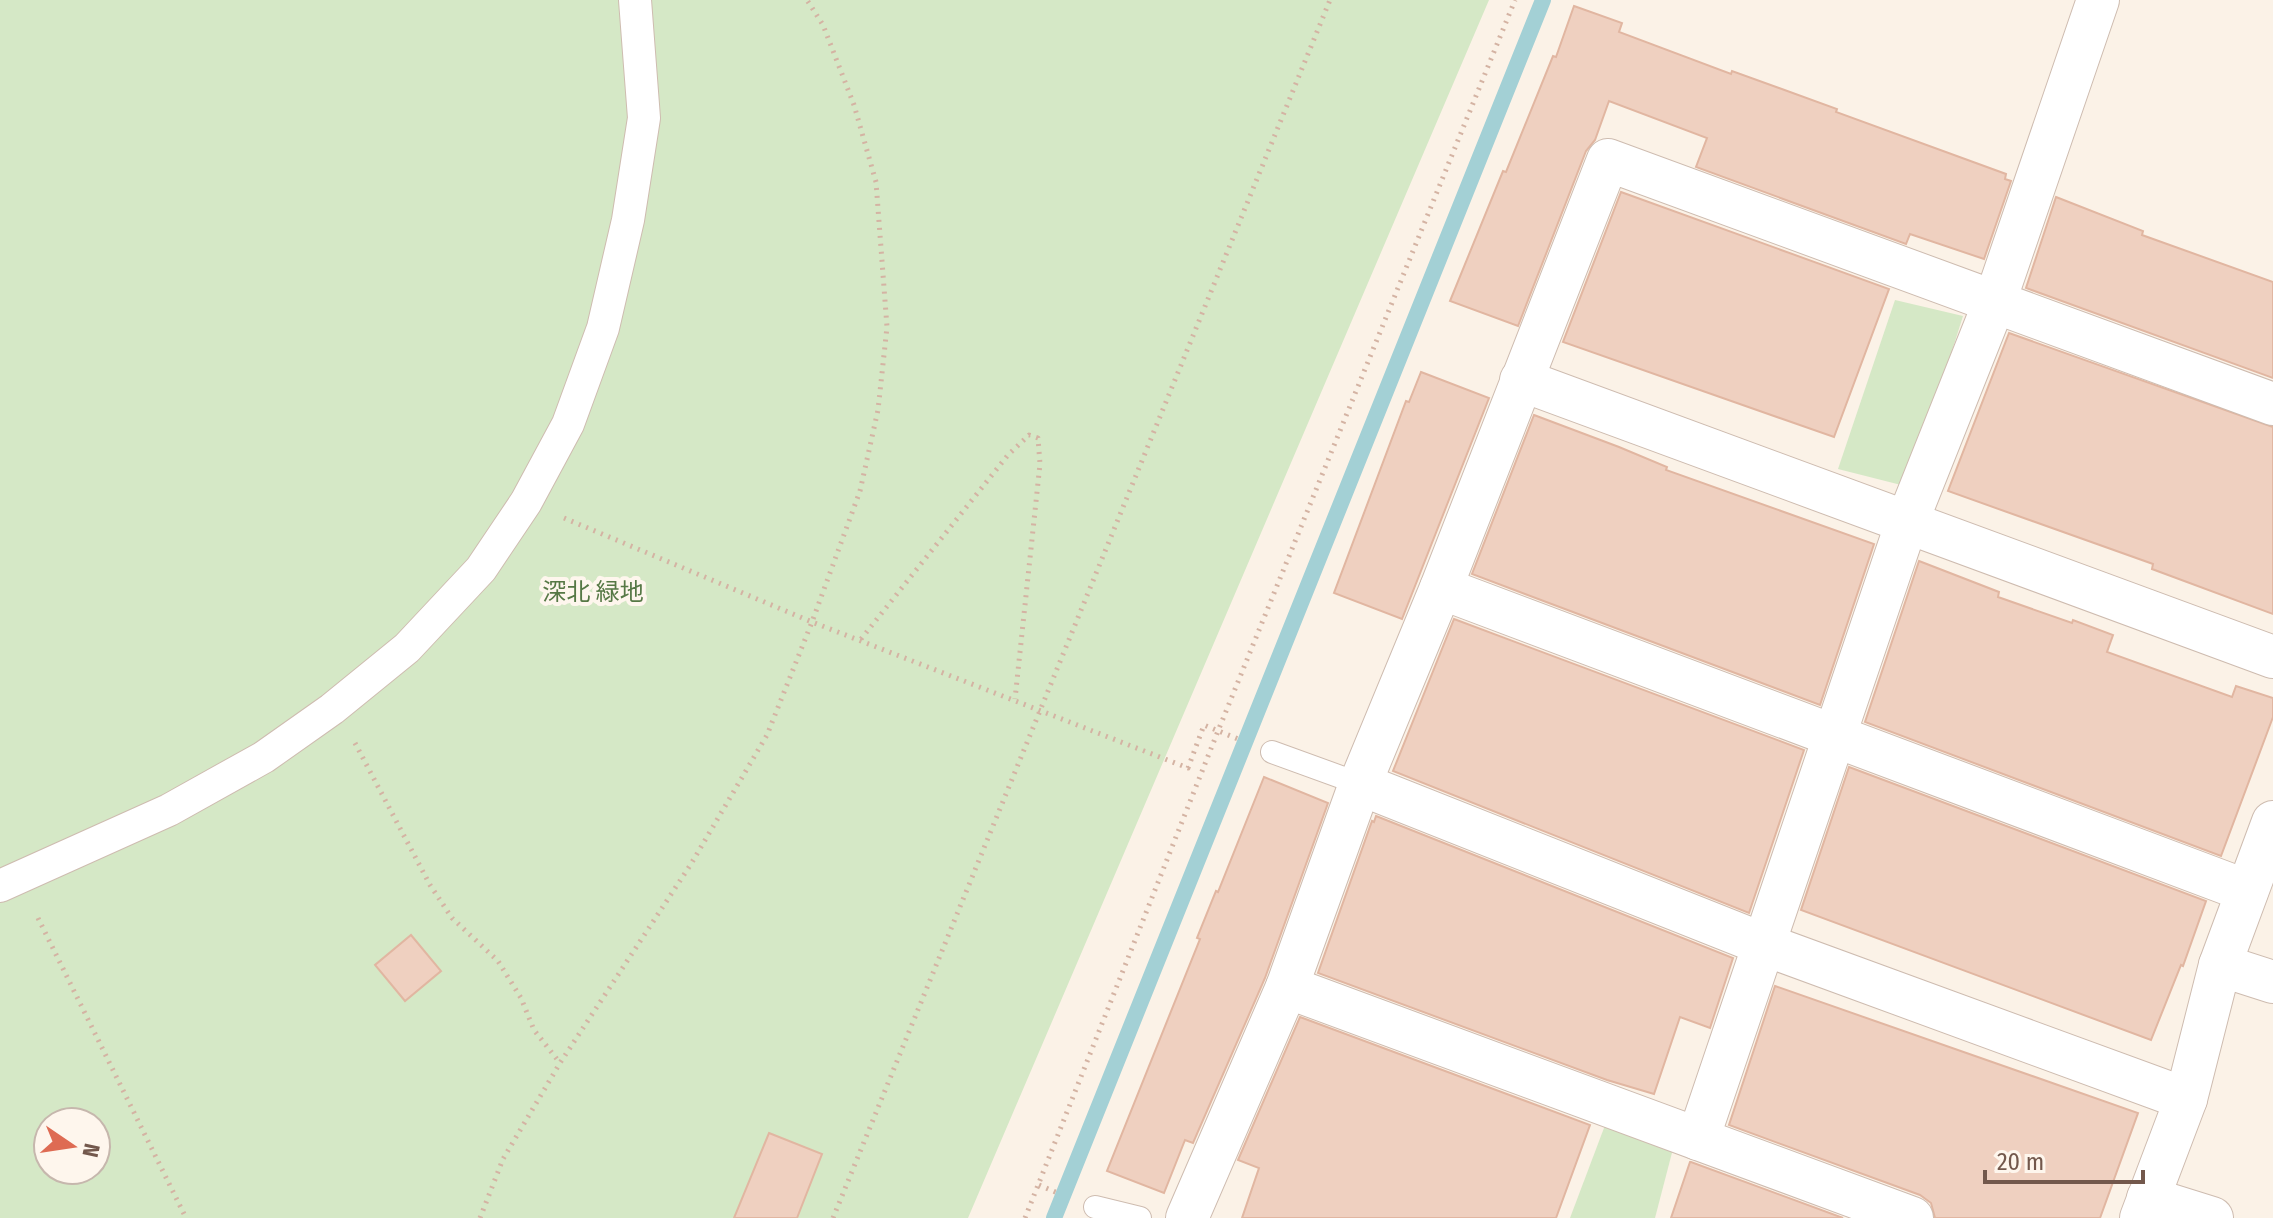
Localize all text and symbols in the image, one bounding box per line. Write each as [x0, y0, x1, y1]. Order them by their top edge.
park label: 深北 緑地 [542, 578, 644, 606]
north arrow [32, 1106, 112, 1186]
scale bar [1985, 1134, 2143, 1184]
text: N [76, 1141, 106, 1160]
text: 20 m [1997, 1148, 2044, 1176]

